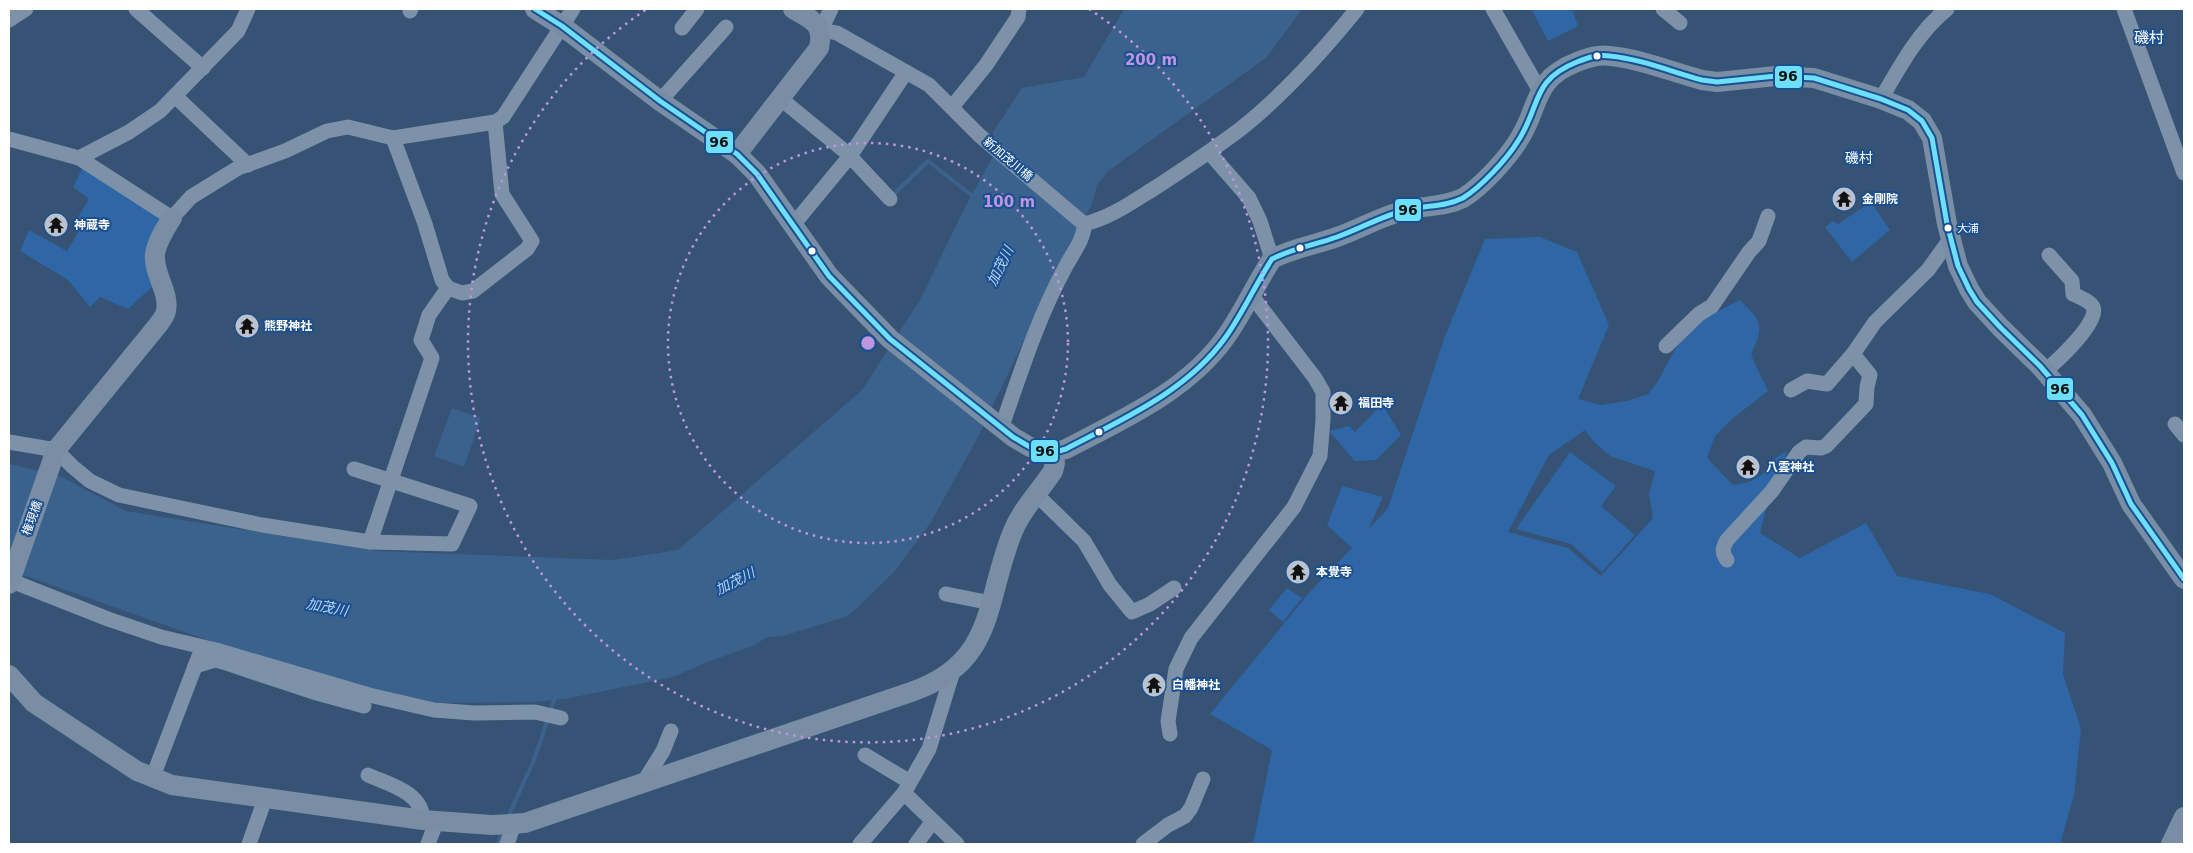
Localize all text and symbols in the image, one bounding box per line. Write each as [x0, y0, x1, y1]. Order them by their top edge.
district label: 磯村 [2134, 29, 2164, 47]
text: 200 m [1125, 51, 1177, 69]
unlabelled marker [1592, 51, 1602, 61]
line badge: 96 [1774, 65, 1803, 89]
text: 96 [1778, 68, 1798, 84]
line badge: 96 [705, 130, 734, 154]
text: 96 [709, 134, 729, 150]
street label: 新加茂川橋 [981, 134, 1035, 184]
district label: 磯村 [1845, 150, 1873, 166]
temple icon: 金剛院 [1831, 186, 1857, 212]
place label: 金剛院 [1862, 192, 1898, 206]
text: 100 m [983, 193, 1035, 211]
line badge: 96 [1394, 198, 1422, 222]
text: 96 [1398, 202, 1418, 218]
temple icon: 神蔵寺 [43, 212, 69, 238]
place label: 神蔵寺 [74, 218, 110, 232]
place label: 大浦 [1957, 222, 1979, 235]
marker: 大浦 [1943, 223, 1953, 233]
water label: 加茂川 [984, 242, 1017, 288]
unlabelled marker [1295, 243, 1305, 253]
unlabelled marker [807, 246, 817, 256]
temple icon: 熊野神社 [234, 313, 260, 339]
place label: 熊野神社 [264, 319, 312, 333]
centre of rings [859, 334, 877, 352]
line badge: 96 [2046, 377, 2074, 401]
text: 96 [2050, 381, 2070, 397]
temple icon: 福田寺 [1328, 390, 1354, 416]
place label: 福田寺 [1358, 396, 1394, 410]
unlabelled marker [1094, 427, 1104, 437]
line badge: 96 [1030, 439, 1059, 463]
text: 96 [1035, 443, 1055, 459]
temple icon: 八雲神社 [1735, 454, 1761, 480]
place label: 八雲神社 [1766, 460, 1814, 474]
street label: 権現橋 [19, 499, 45, 537]
temple icon: 本覺寺 [1285, 559, 1311, 585]
water label: 加茂川 [713, 563, 759, 598]
place label: 本覺寺 [1316, 565, 1352, 579]
water label: 加茂川 [305, 595, 351, 619]
temple icon: 白幡神社 [1141, 672, 1167, 698]
place label: 白幡神社 [1172, 678, 1220, 692]

